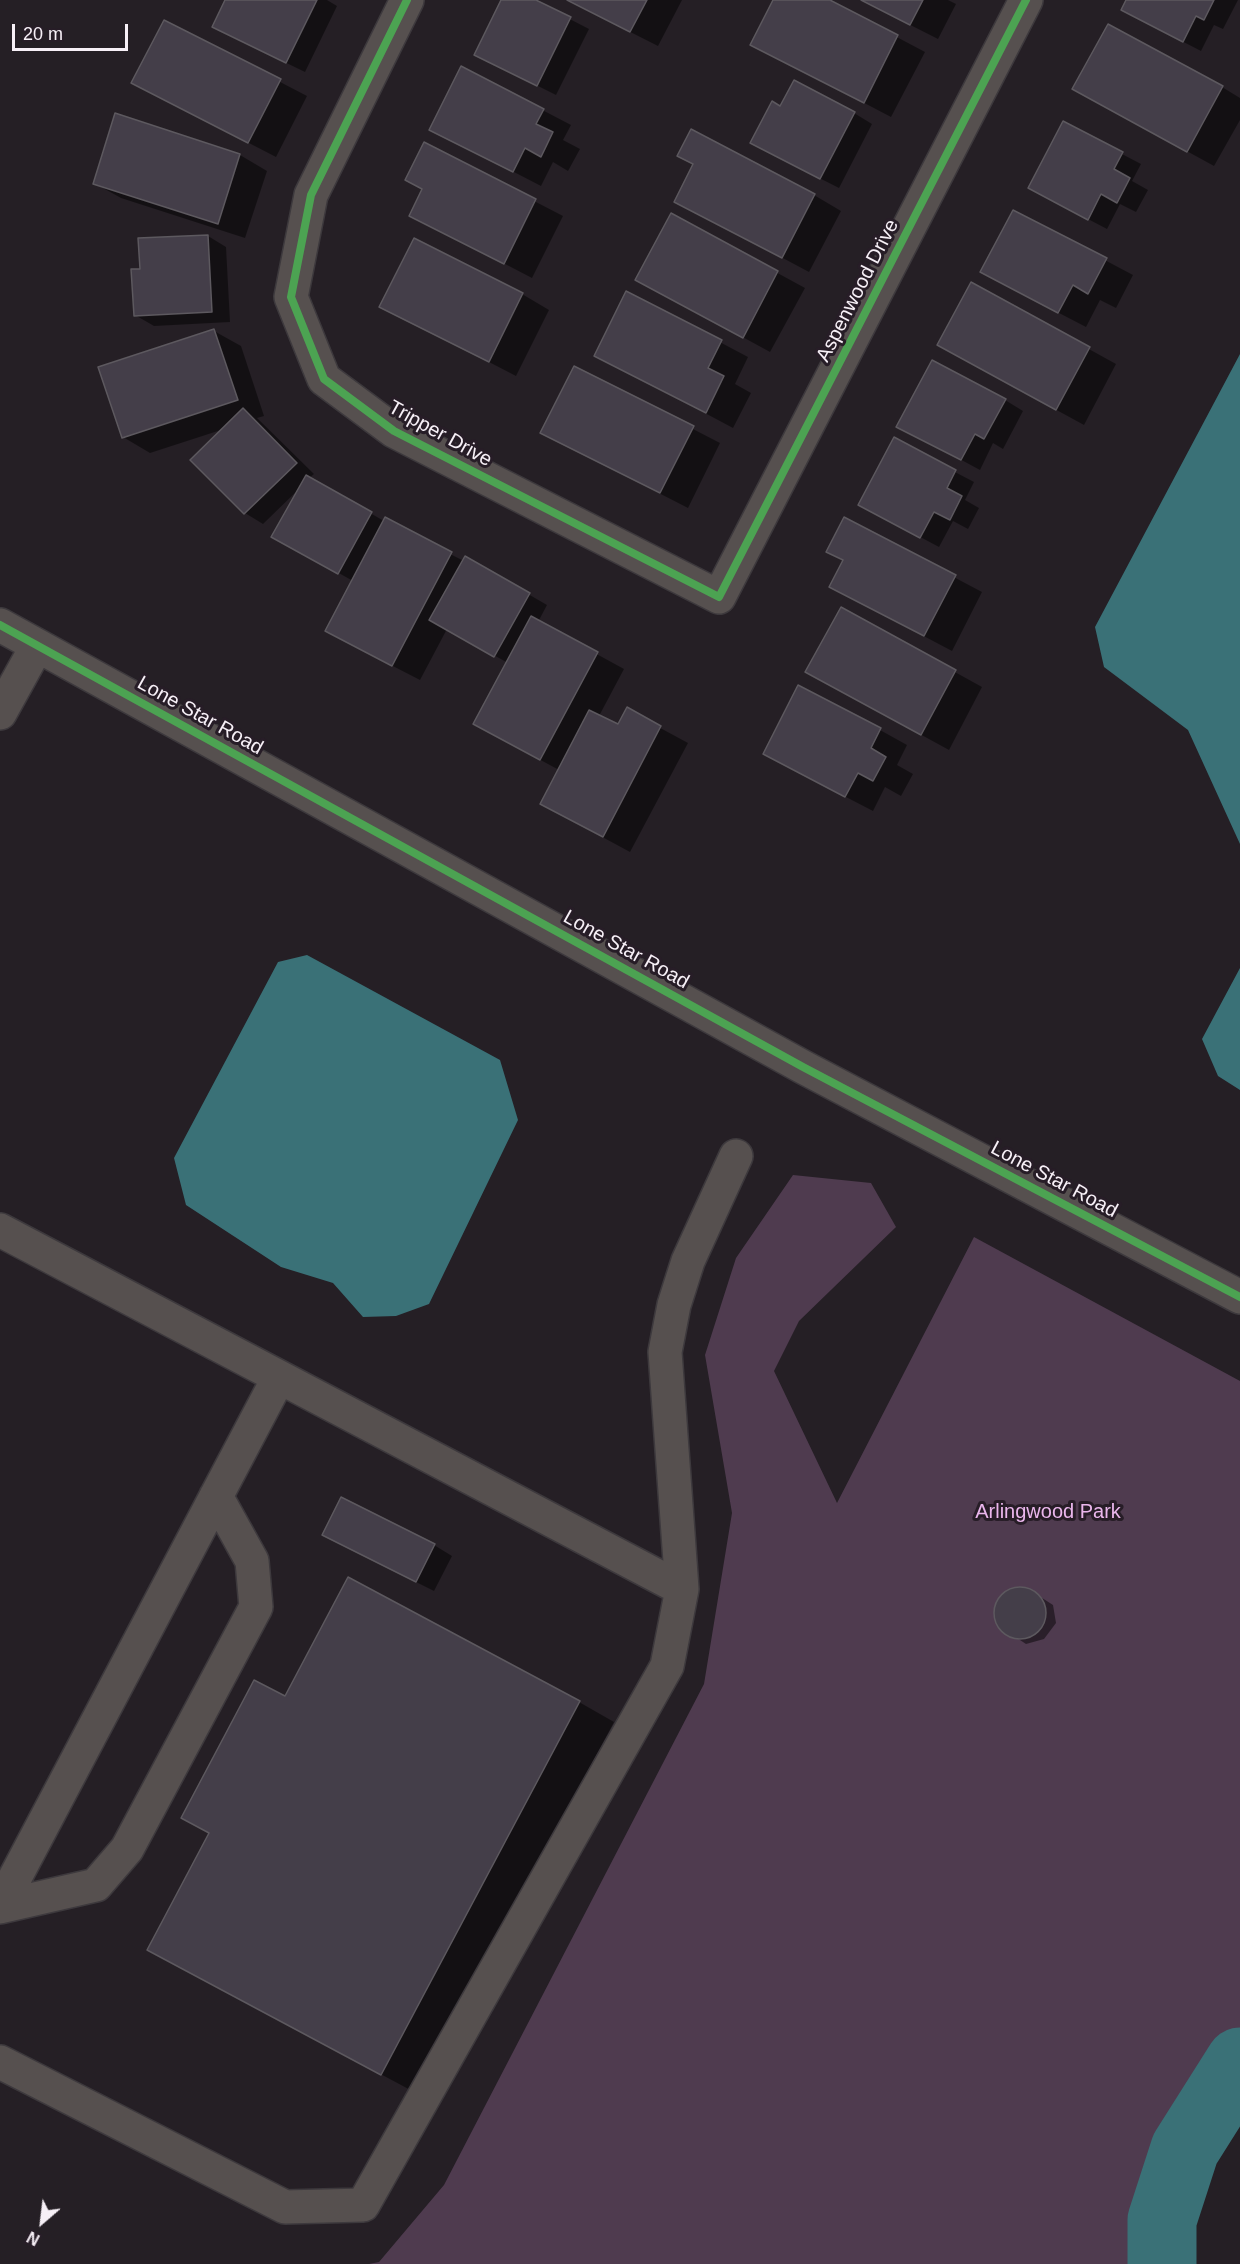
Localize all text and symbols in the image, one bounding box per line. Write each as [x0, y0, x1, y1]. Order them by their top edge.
scale bar [15, 12, 130, 50]
text: 20 m [23, 24, 63, 44]
street label: Aspenwood Drive [812, 216, 904, 366]
street label: Tripper Drive [384, 396, 496, 472]
street label: Lone Star Road [133, 672, 267, 760]
street label: Lone Star Road [559, 906, 693, 994]
street label: Lone Star Road [987, 1137, 1121, 1223]
park label: Arlingwood Park [975, 1500, 1121, 1524]
north arrow [12, 2192, 72, 2252]
text: N [24, 2228, 42, 2249]

